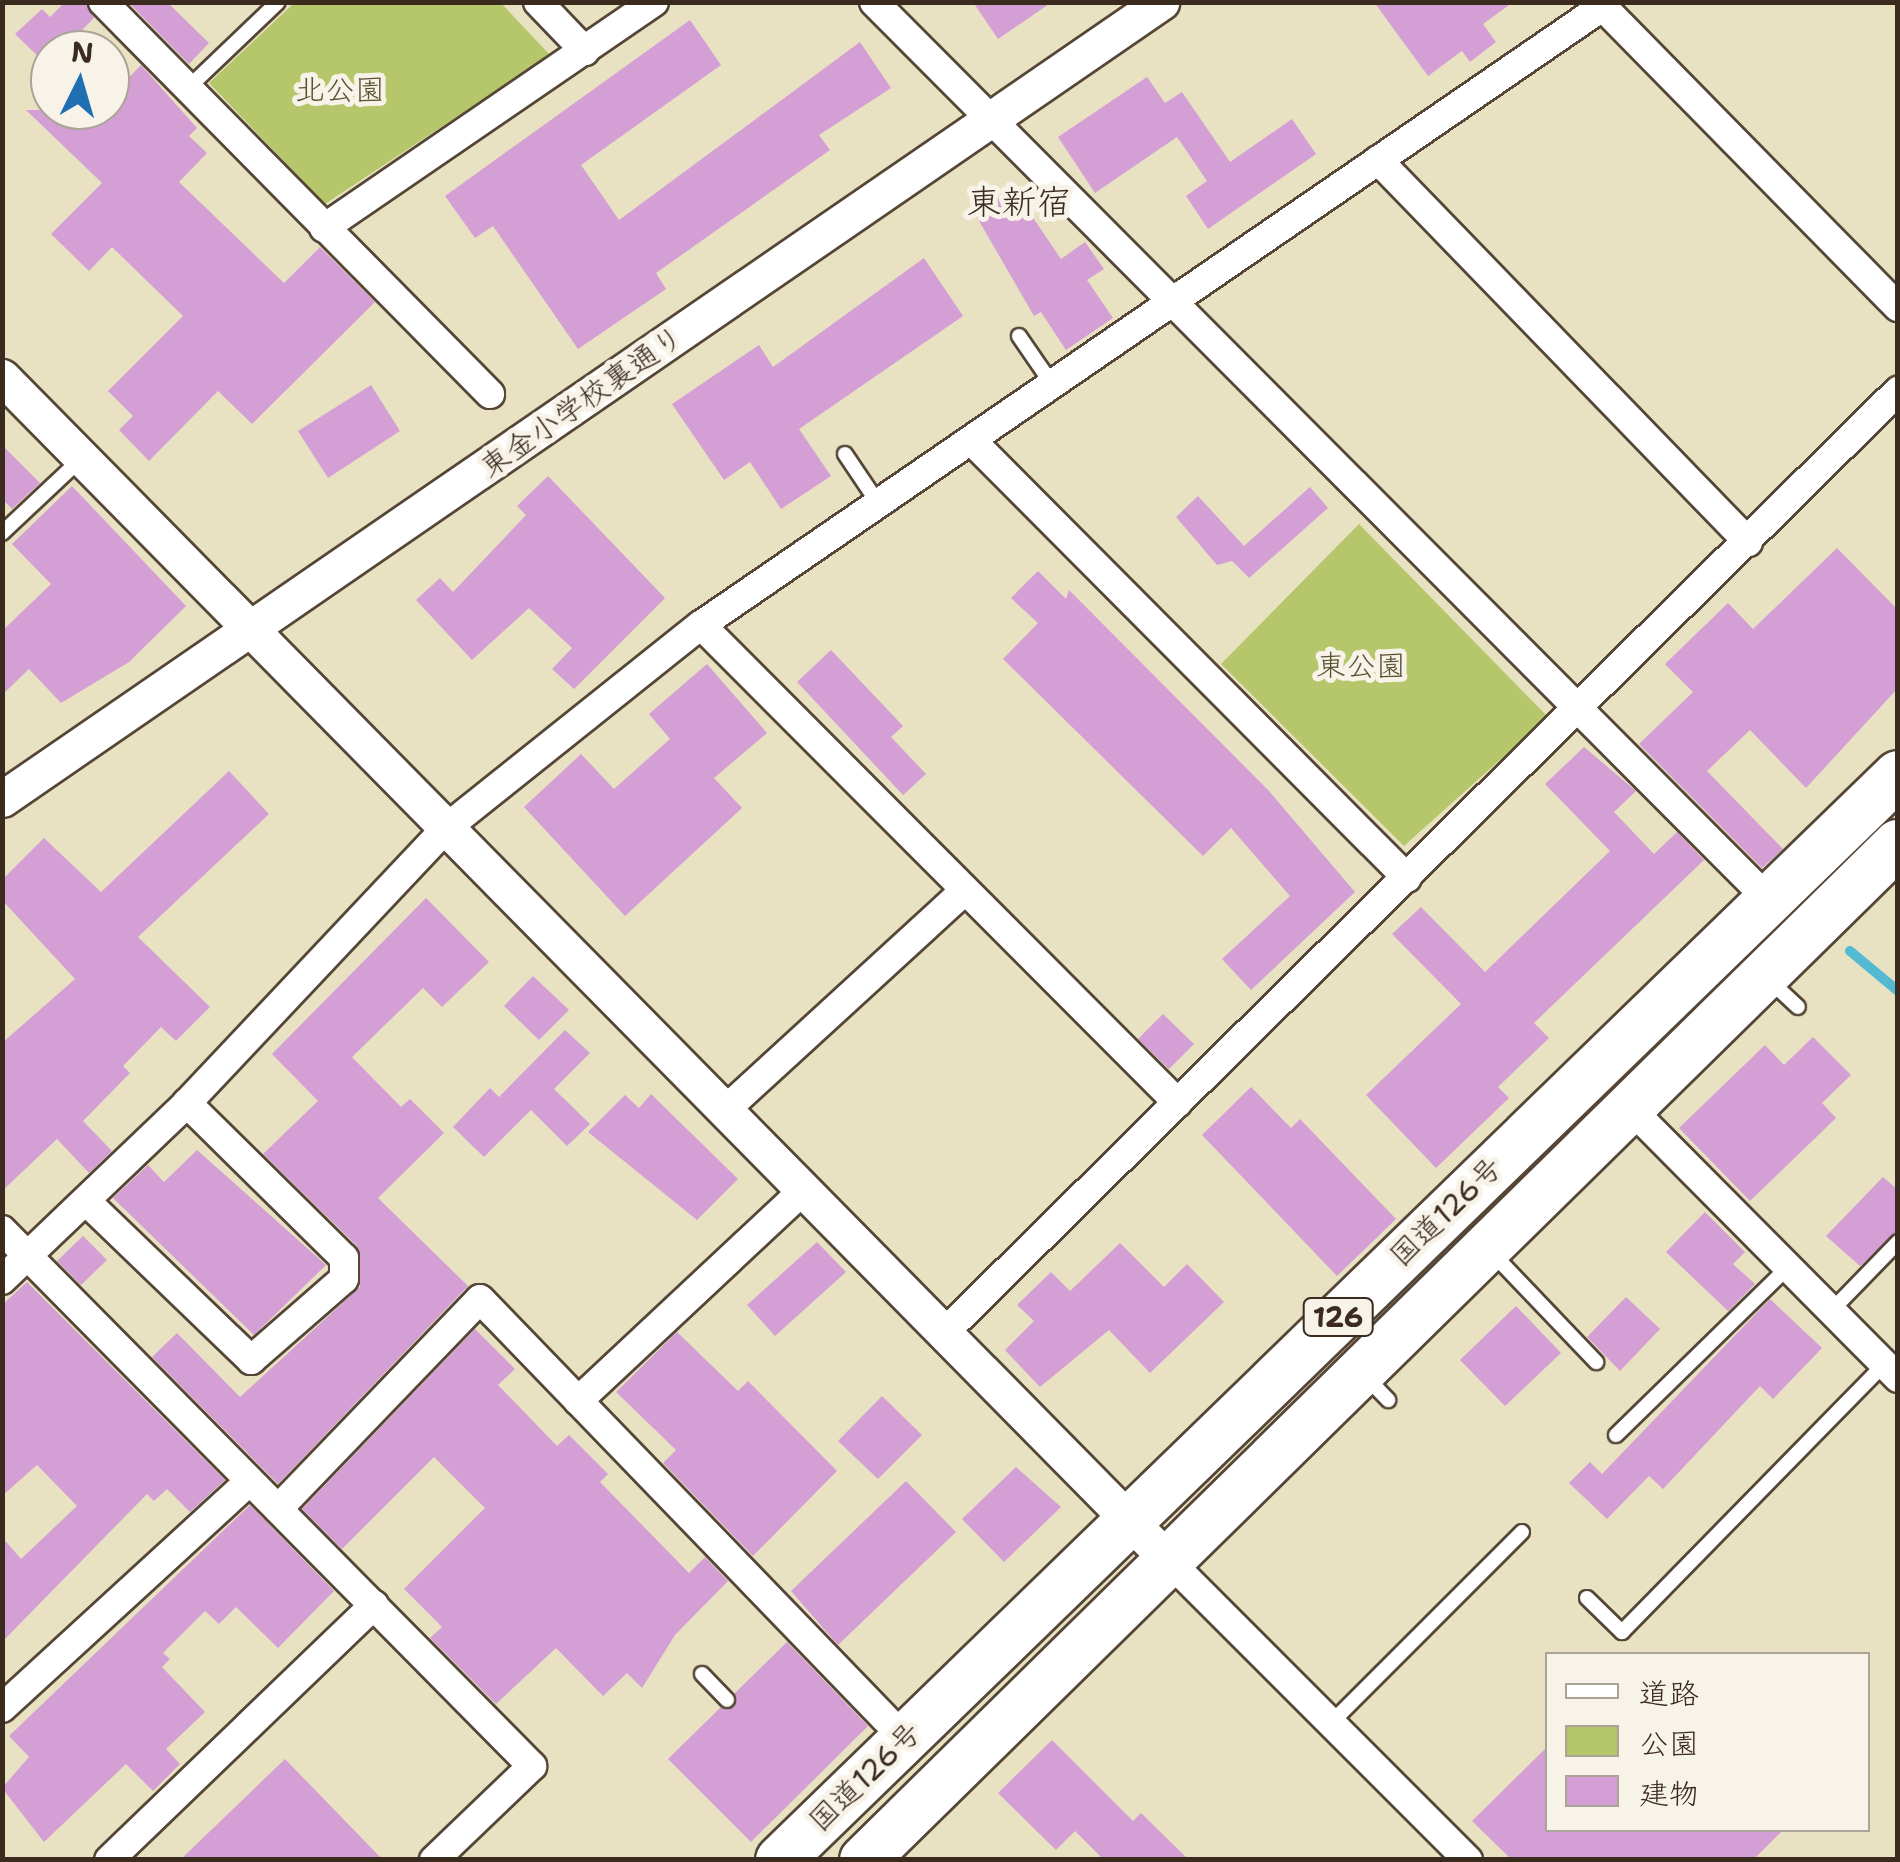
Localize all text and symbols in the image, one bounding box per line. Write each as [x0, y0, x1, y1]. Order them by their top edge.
north arrow [30, 30, 130, 130]
text: N [70, 32, 95, 72]
park label: 北公園 [295, 72, 385, 108]
district label: 東新宿 [967, 181, 1071, 223]
street label: 東金小学校裏通り [473, 318, 691, 486]
park label: 東公園 [1316, 648, 1406, 684]
street label: 国道126号 [1383, 1150, 1509, 1274]
road number: 126 [1300, 1294, 1376, 1340]
legend [1545, 1652, 1870, 1832]
text: 道路 [1639, 1673, 1699, 1714]
street label: 国道126号 [802, 1715, 928, 1839]
text: 公園 [1639, 1723, 1699, 1764]
text: 建物 [1639, 1773, 1699, 1814]

